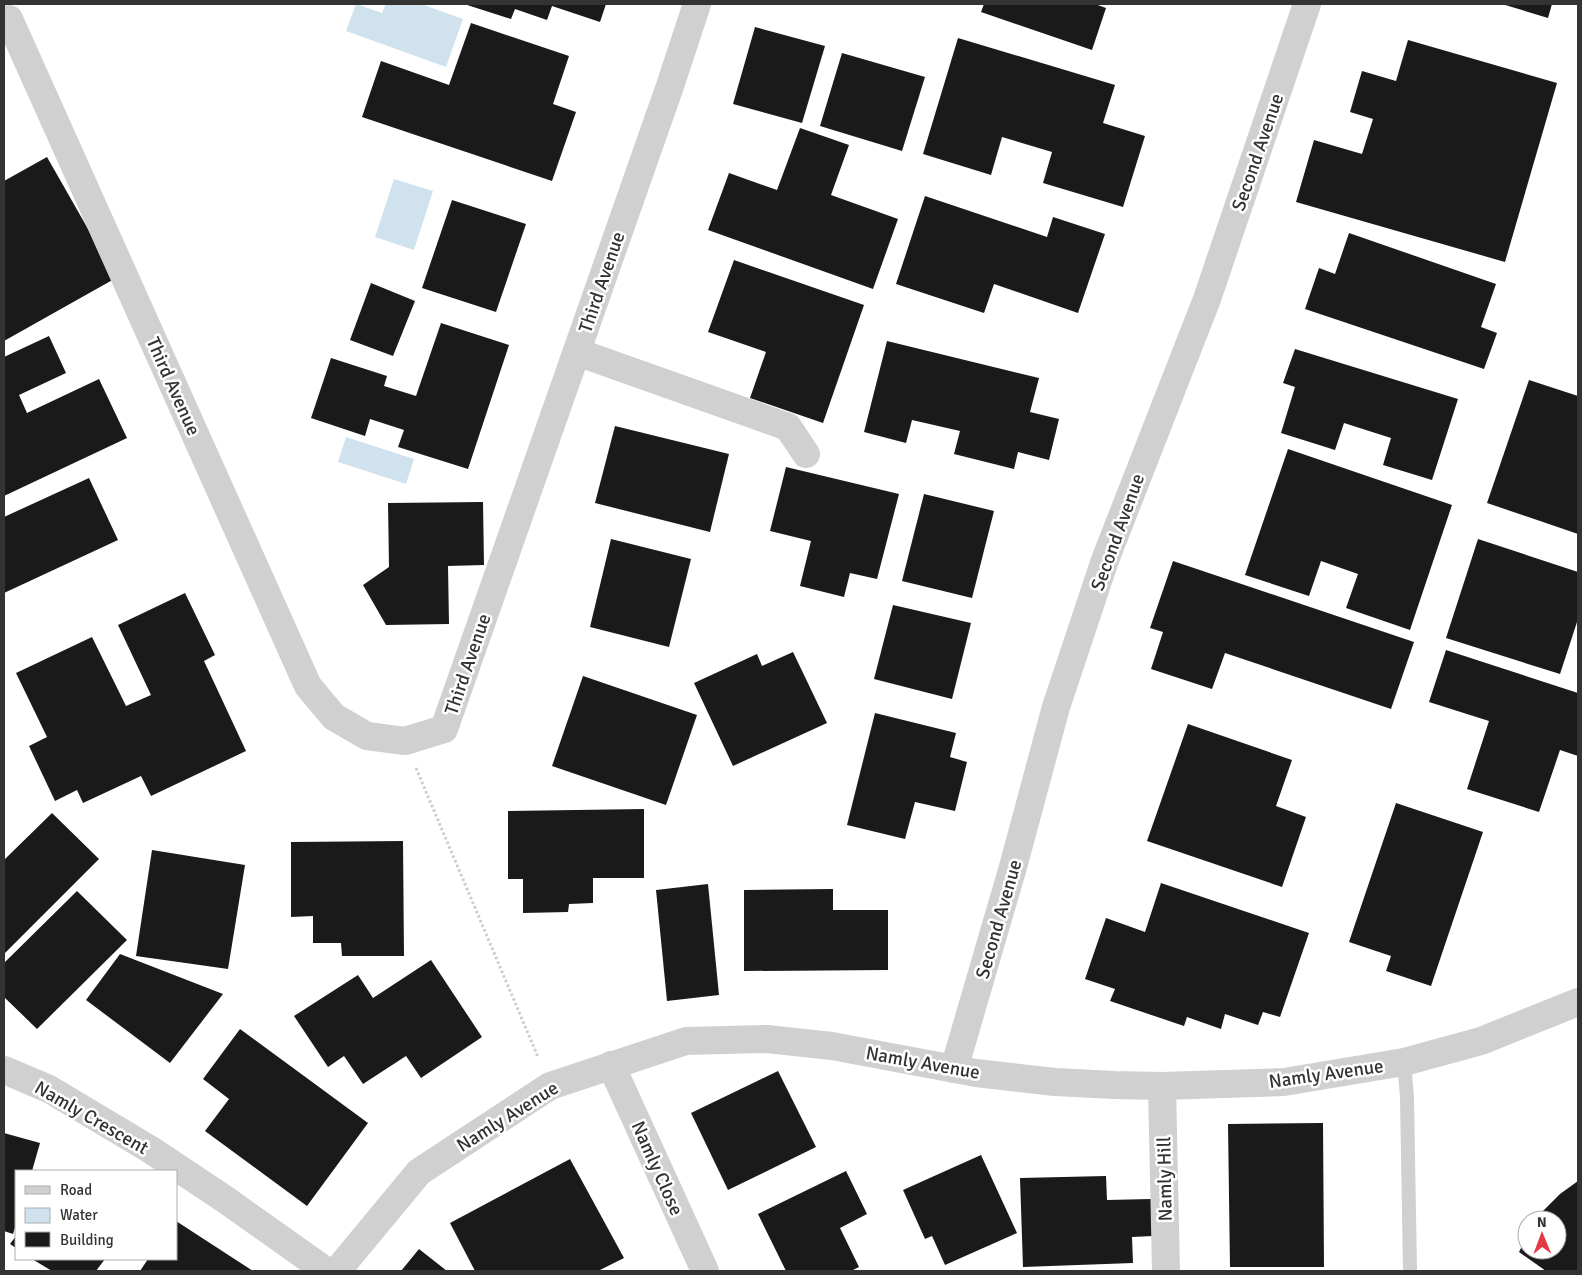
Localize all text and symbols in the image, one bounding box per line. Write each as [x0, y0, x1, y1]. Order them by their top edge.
street label: Second Avenue [1227, 90, 1289, 214]
street label: Third Avenue [573, 229, 630, 336]
street label: Third Avenue [141, 333, 205, 439]
street label: Second Avenue [1086, 471, 1150, 594]
street label: Third Avenue [439, 611, 496, 718]
street label: Second Avenue [970, 857, 1027, 982]
street label: Namly Avenue [864, 1041, 982, 1085]
street label: Namly Avenue [1267, 1054, 1385, 1094]
street label: Namly Crescent [30, 1076, 153, 1160]
street label: Namly Avenue [452, 1076, 563, 1158]
street label: Namly Close [626, 1118, 689, 1219]
street label: Namly Hill [1152, 1136, 1178, 1222]
legend [15, 1170, 178, 1260]
text: Road [60, 1181, 92, 1199]
text: Water [60, 1206, 98, 1224]
north arrow [1517, 1210, 1567, 1260]
text: N [1537, 1214, 1547, 1231]
text: Building [60, 1231, 114, 1249]

